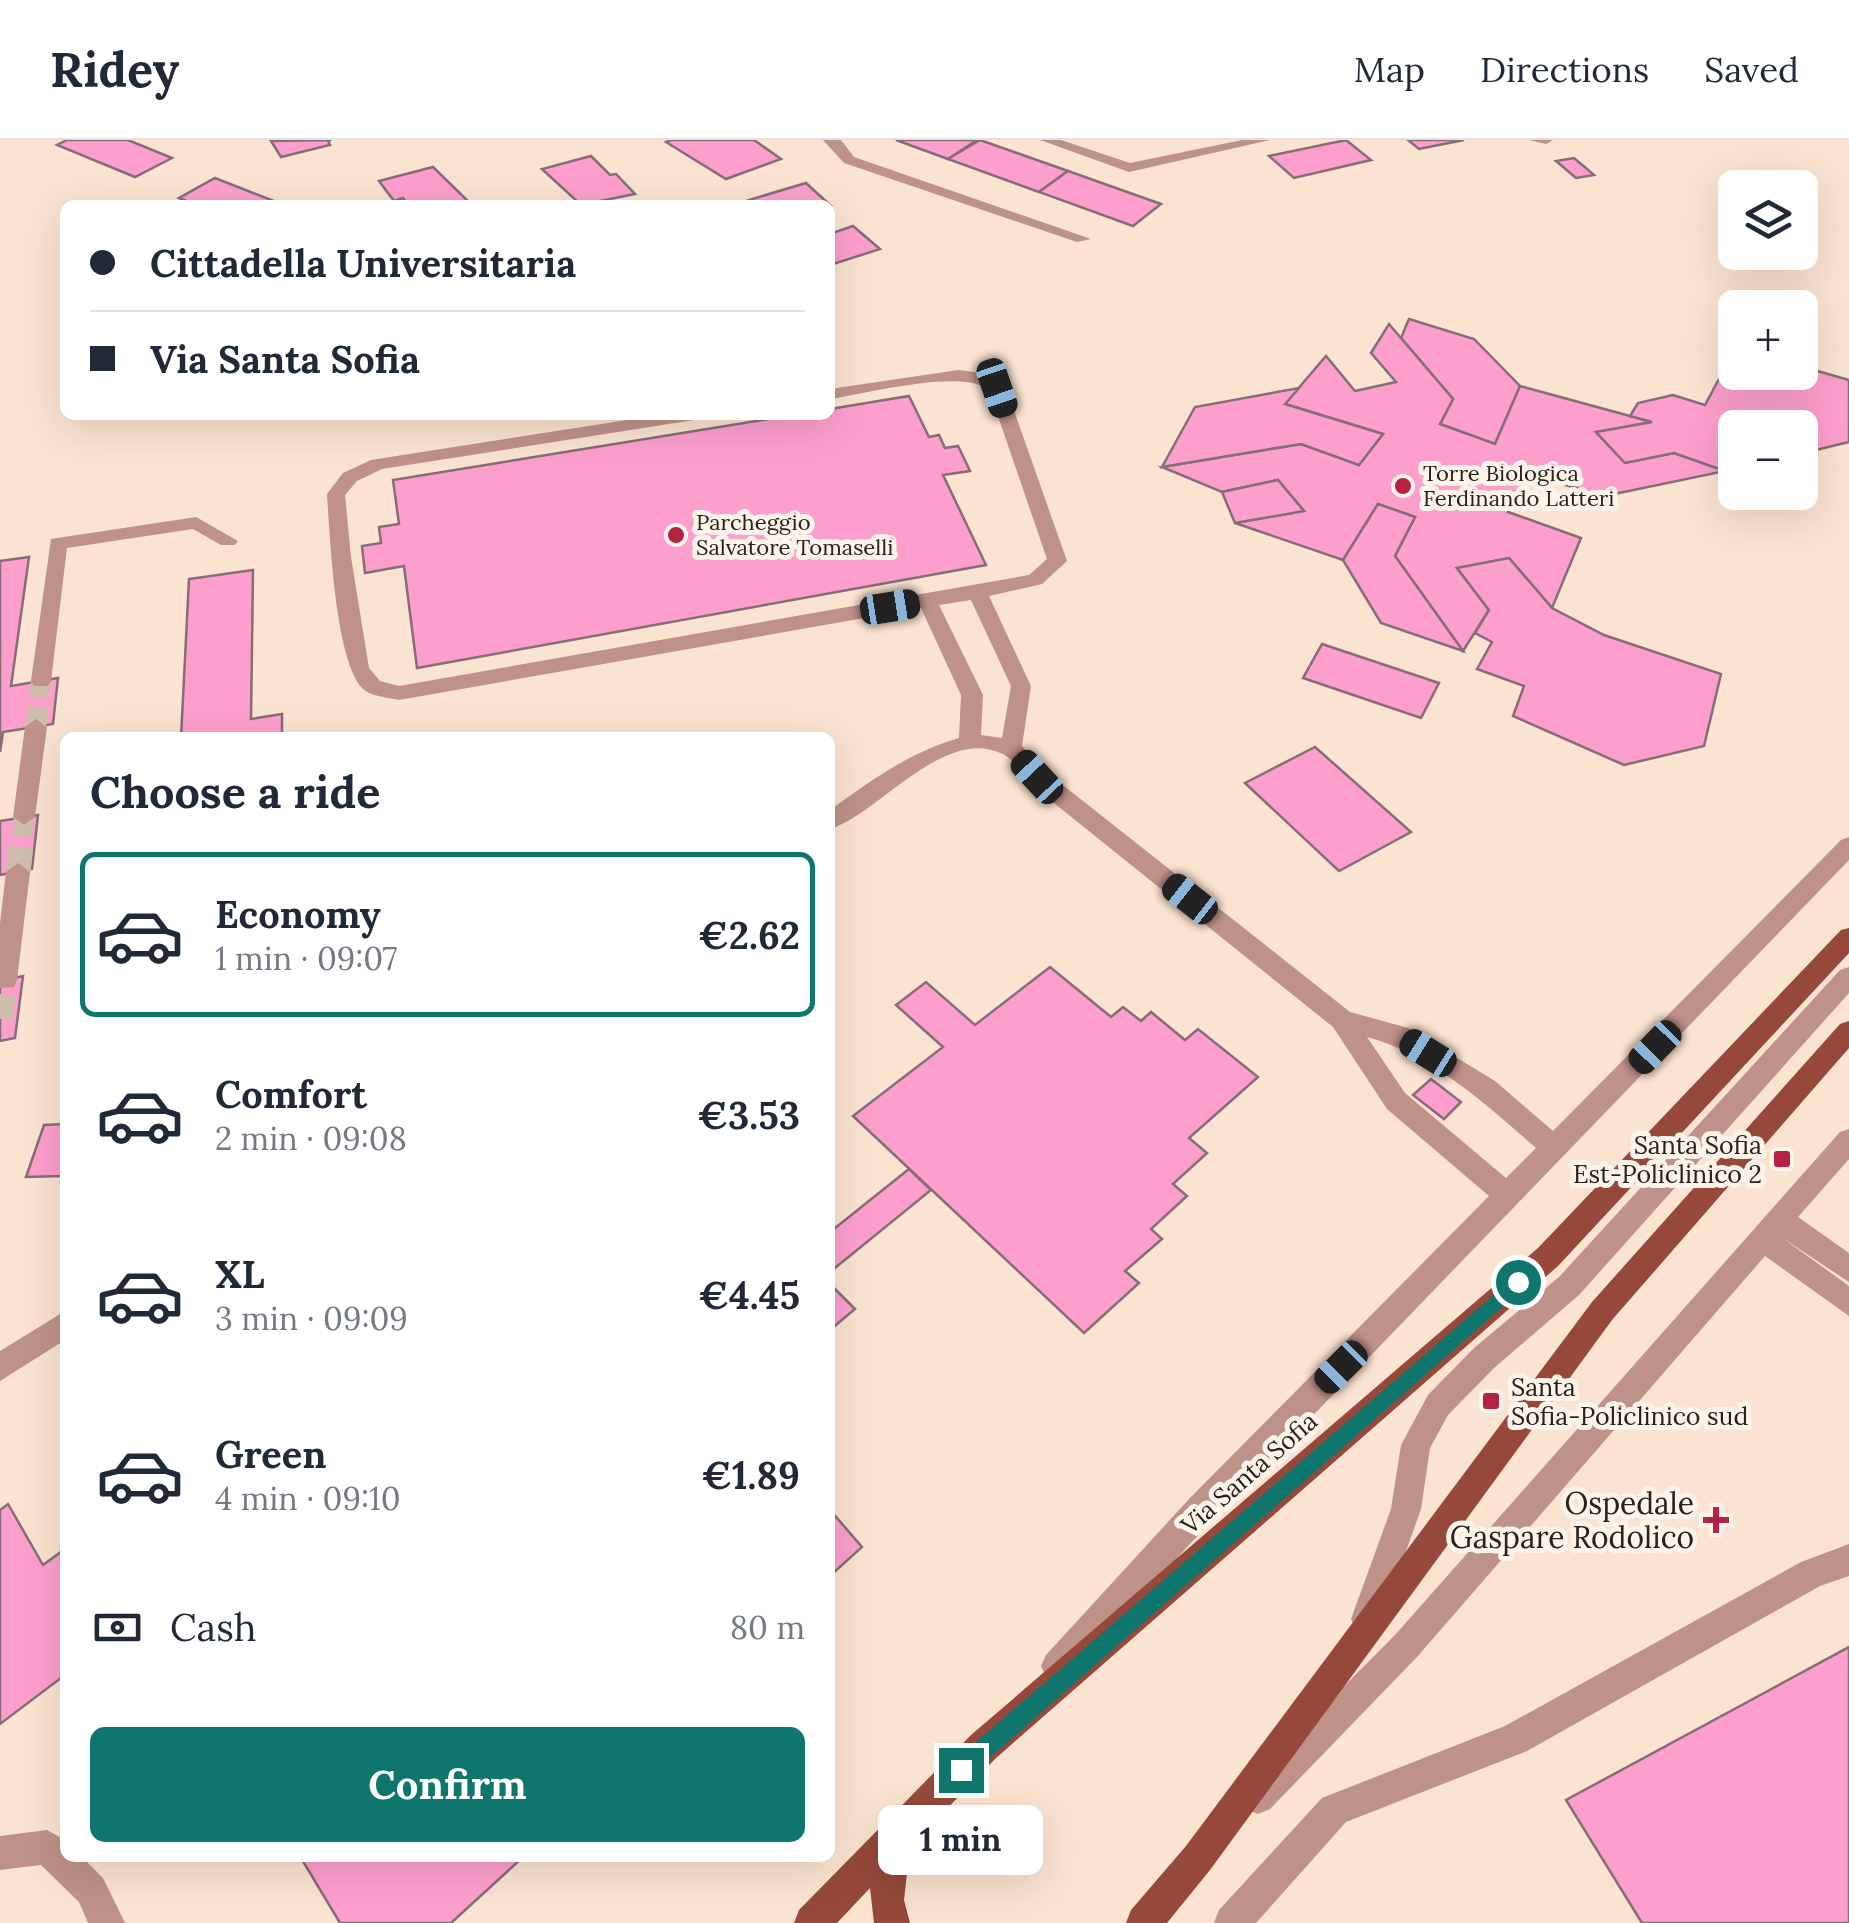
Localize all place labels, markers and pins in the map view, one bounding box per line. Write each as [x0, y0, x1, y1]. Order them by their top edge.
place label: Torre Biologica Ferdinando Latteri [1423, 459, 1615, 512]
marker: Torre Biologica Ferdinando Latteri [1392, 475, 1414, 497]
place label: Parcheggio Salvatore Tomaselli [696, 508, 893, 561]
marker: Parcheggio Salvatore Tomaselli [665, 524, 687, 546]
place label: Santa Sofia Est-Policlinico 2 [1573, 1129, 1762, 1190]
marker: Santa Sofia Est-Policlinico 2 [1771, 1148, 1793, 1170]
place label: Santa Sofia-Policlinico sud [1511, 1371, 1749, 1432]
marker: Santa Sofia-Policlinico sud [1480, 1390, 1502, 1412]
place label: Ospedale Gaspare Rodolico [1450, 1484, 1694, 1556]
marker: Ospedale Gaspare Rodolico [1703, 1507, 1729, 1533]

